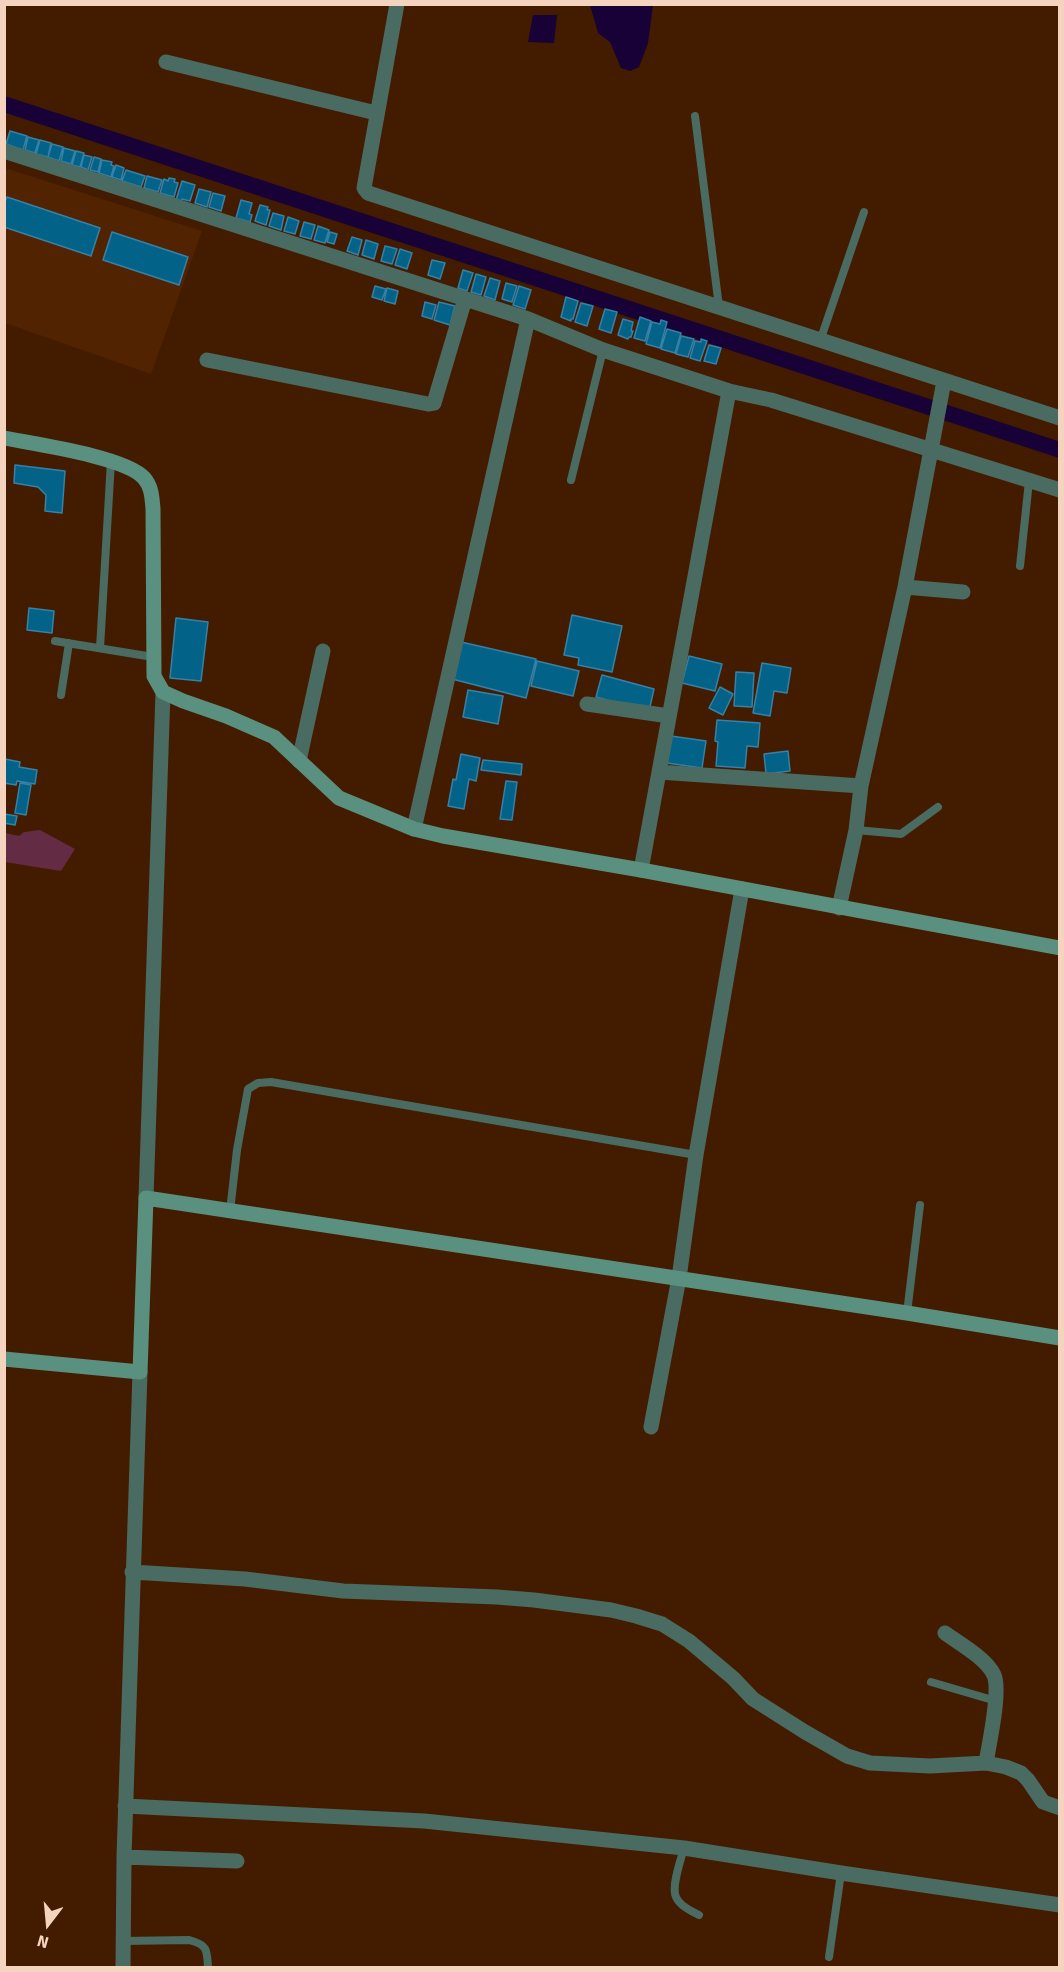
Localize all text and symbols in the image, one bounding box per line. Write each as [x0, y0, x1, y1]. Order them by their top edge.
north arrow [18, 1894, 78, 1954]
text: N [35, 1930, 51, 1952]

